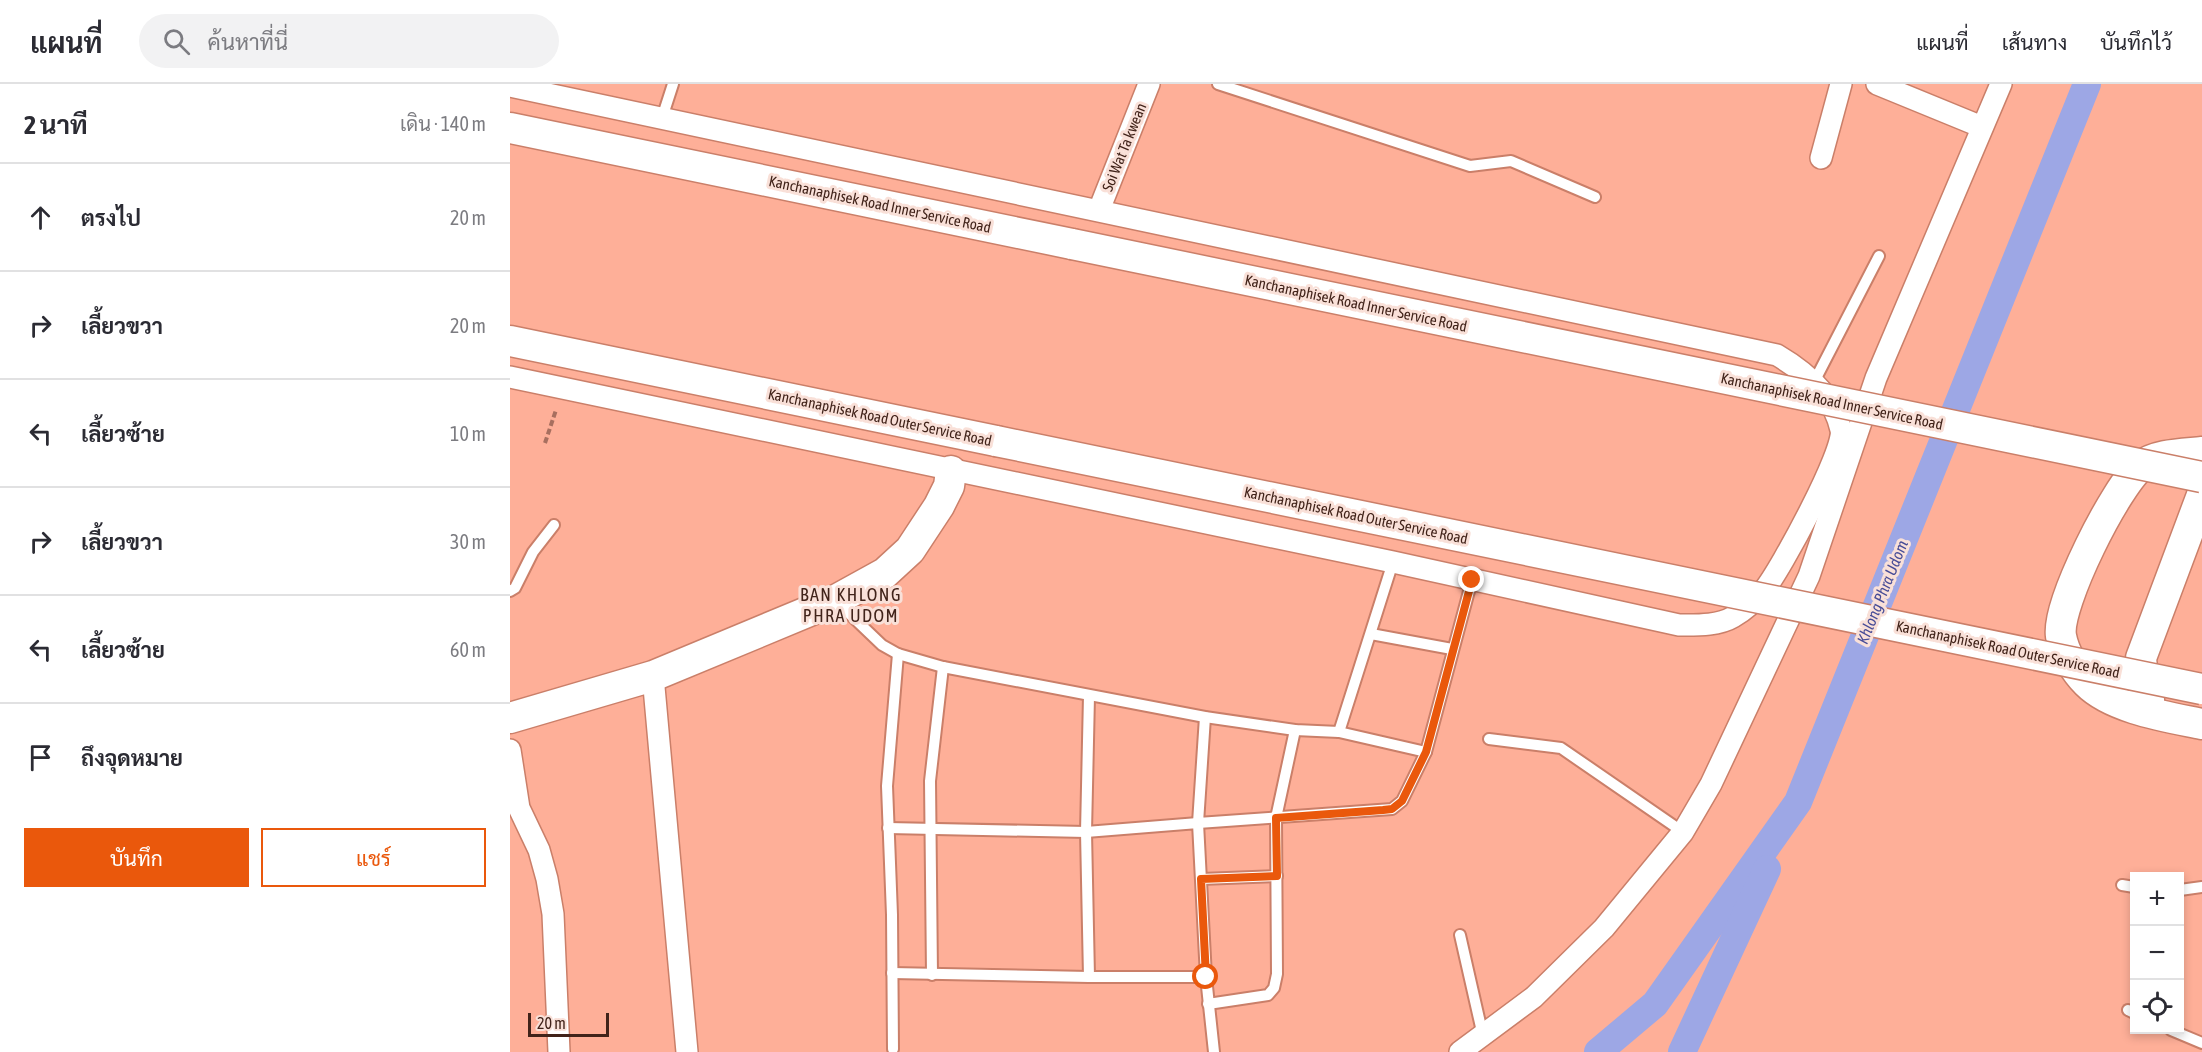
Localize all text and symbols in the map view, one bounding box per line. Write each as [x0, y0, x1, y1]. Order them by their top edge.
search box [139, 14, 559, 68]
icon: search [160, 25, 193, 58]
text: แผนที่ [30, 27, 103, 59]
text: ค้นหาที่นี่ [208, 29, 288, 55]
text: แผนที่ [1916, 30, 1969, 54]
text: เส้นทาง [2002, 30, 2067, 54]
text: บันทึกไว้ [2100, 30, 2172, 54]
street label: Soi Wat Ta kwean [1099, 100, 1149, 194]
text: 2 นาที [24, 110, 88, 140]
text: เดิน · 140 m [400, 112, 486, 135]
street label: Kanchanaphisek Road Inner Service Road [767, 172, 993, 236]
icon: ahead [24, 201, 57, 234]
text: ตรงไป [81, 205, 141, 231]
text: 20 m [450, 206, 486, 229]
street label: Kanchanaphisek Road Inner Service Road [1243, 271, 1469, 335]
icon: right [24, 309, 57, 342]
text: เลี้ยวขวา [81, 313, 163, 339]
text: 20 m [450, 314, 486, 337]
street label: Kanchanaphisek Road Inner Service Road [1719, 369, 1945, 433]
street label: Kanchanaphisek Road Outer Service Road [767, 385, 993, 449]
icon: left [24, 417, 57, 450]
text: เลี้ยวซ้าย [81, 421, 165, 447]
text: 10 m [450, 422, 486, 445]
street label: Kanchanaphisek Road Outer Service Road [1243, 483, 1469, 547]
icon: right [24, 525, 57, 558]
text: เลี้ยวขวา [81, 529, 163, 555]
text: 30 m [450, 530, 486, 553]
water label: Khlong Phra Udom [1853, 537, 1912, 647]
route end [1458, 566, 1484, 592]
district label: BAN KHLONG PHRA UDOM [800, 584, 902, 626]
street label: Kanchanaphisek Road Outer Service Road [1895, 617, 2121, 681]
icon: left [24, 633, 57, 666]
text: เลี้ยวซ้าย [81, 637, 165, 663]
text: 60 m [450, 638, 486, 661]
icon: arrive [24, 741, 57, 774]
text: ถึงจุดหมาย [81, 745, 183, 771]
button: บันทึก [24, 828, 249, 887]
button: แชร์ [261, 828, 486, 887]
map controls [2130, 872, 2184, 1034]
button: + [2130, 872, 2184, 926]
button: − [2130, 926, 2184, 980]
route start [1192, 963, 1218, 989]
button: locate [2130, 980, 2184, 1034]
scale bar [528, 1010, 609, 1038]
text: 20 m [537, 1014, 566, 1032]

